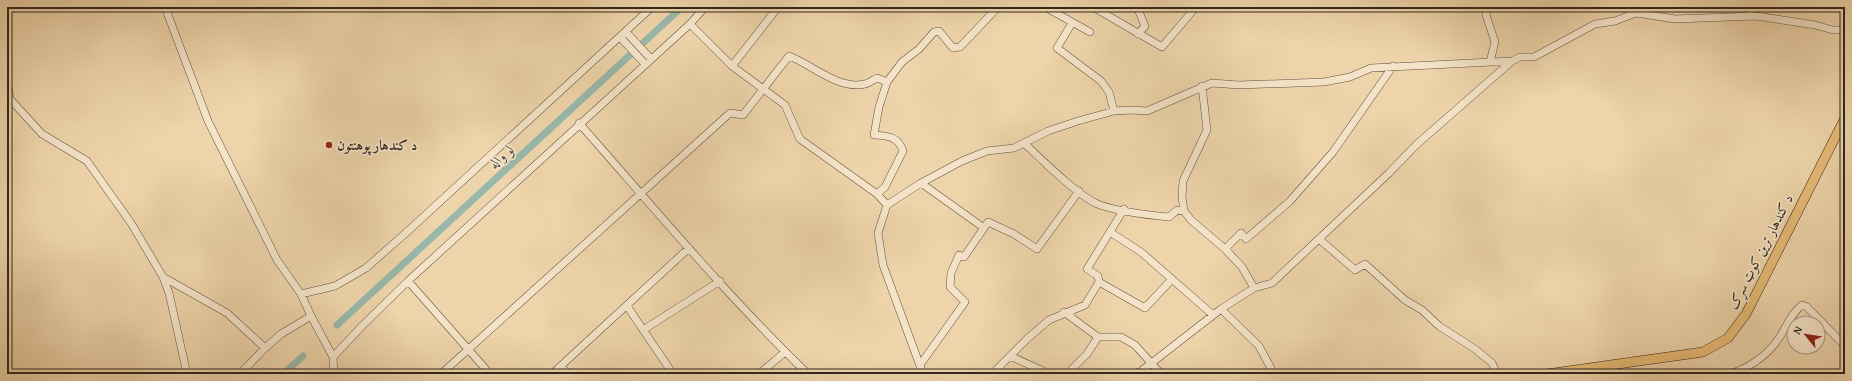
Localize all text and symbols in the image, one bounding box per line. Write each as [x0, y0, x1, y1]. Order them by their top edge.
place label: د کندهار پوهنتون [337, 135, 417, 156]
water label: لو واله [484, 139, 518, 173]
marker: د کندهار پوهنتون [324, 140, 334, 150]
street label: د کندهار ترين کوټ سړک [1722, 191, 1799, 314]
north arrow [1786, 315, 1826, 355]
text: N [1789, 322, 1806, 337]

